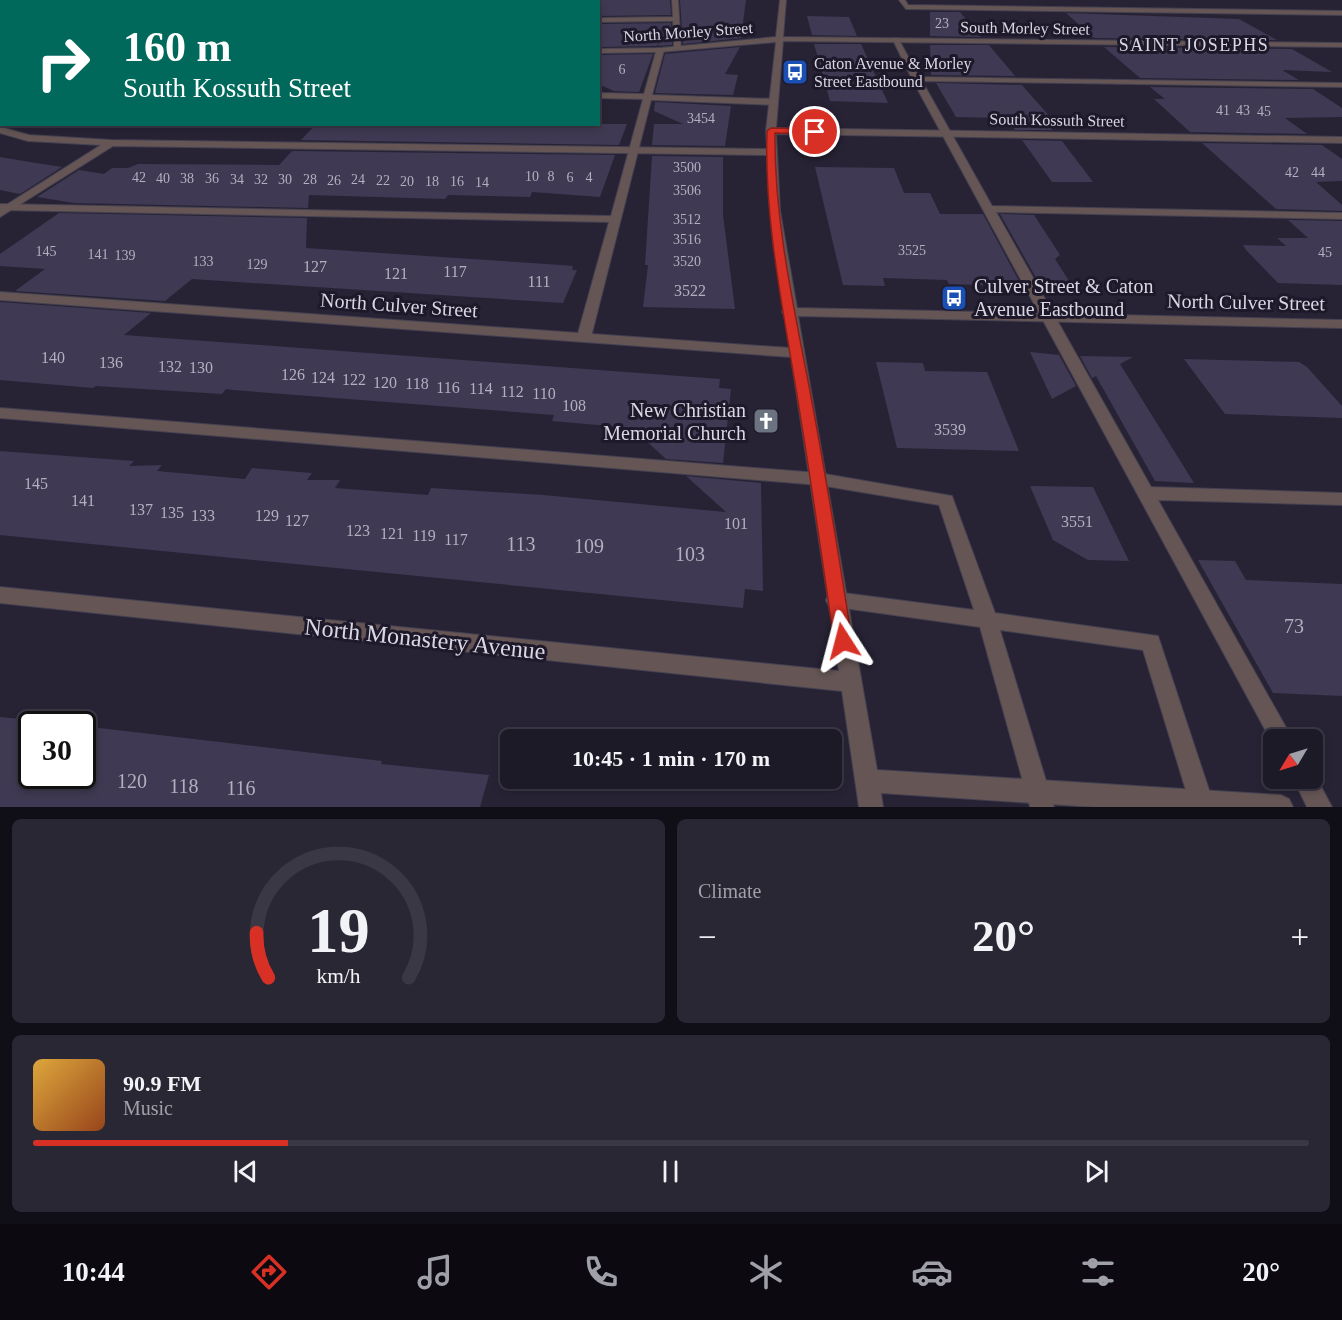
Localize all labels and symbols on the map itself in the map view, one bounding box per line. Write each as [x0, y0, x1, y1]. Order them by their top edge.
house number: 23 [935, 16, 949, 31]
street label: South Morley Street [960, 18, 1091, 39]
street label: North Morley Street [623, 19, 754, 46]
district label: SAINT JOSEPHS [1119, 35, 1269, 55]
place label: Caton Avenue & Morley Street Eastbound [814, 55, 971, 90]
bus stop icon: Caton Avenue & Morley Street Eastbound [780, 57, 810, 87]
house number: 6 [619, 62, 626, 77]
house number: 41 [1216, 103, 1230, 118]
house number: 43 [1236, 103, 1250, 118]
house number: 45 [1257, 104, 1271, 119]
pin [789, 106, 840, 157]
street label: South Kossuth Street [989, 110, 1125, 130]
house number: 3454 [687, 111, 715, 126]
house number: 3500 [673, 160, 701, 175]
house number: 42 [1285, 165, 1299, 180]
house number: 44 [1311, 165, 1325, 180]
house number: 10 [525, 169, 539, 184]
house number: 8 [548, 169, 555, 184]
house number: 42 [132, 170, 146, 185]
house number: 6 [567, 170, 574, 185]
house number: 4 [586, 170, 593, 185]
house number: 40 [156, 171, 170, 186]
house number: 38 [180, 171, 194, 186]
house number: 36 [205, 171, 219, 186]
house number: 34 [230, 172, 244, 187]
house number: 32 [254, 172, 268, 187]
house number: 30 [278, 172, 292, 187]
house number: 28 [303, 172, 317, 187]
house number: 24 [351, 172, 365, 187]
house number: 26 [327, 173, 341, 188]
house number: 22 [376, 173, 390, 188]
house number: 20 [400, 174, 414, 189]
house number: 18 [425, 174, 439, 189]
house number: 16 [450, 174, 464, 189]
house number: 14 [475, 175, 489, 190]
house number: 3506 [673, 183, 701, 198]
house number: 3512 [673, 212, 701, 227]
house number: 3516 [673, 232, 701, 247]
house number: 3525 [898, 243, 926, 258]
house number: 145 [36, 244, 57, 259]
house number: 45 [1318, 245, 1332, 260]
house number: 141 [88, 247, 109, 262]
house number: 139 [115, 248, 136, 263]
house number: 133 [193, 254, 214, 269]
house number: 3520 [673, 254, 701, 269]
house number: 129 [247, 257, 268, 272]
house number: 127 [303, 258, 327, 275]
house number: 117 [443, 263, 467, 280]
house number: 121 [384, 265, 408, 282]
house number: 111 [528, 273, 550, 290]
place label: Culver Street & Caton Avenue Eastbound [974, 275, 1153, 320]
house number: 3522 [674, 282, 706, 299]
bus stop icon: Culver Street & Caton Avenue Eastbound [939, 283, 969, 313]
street label: North Culver Street [320, 289, 479, 322]
street label: North Culver Street [1167, 290, 1325, 314]
house number: 140 [41, 349, 65, 366]
house number: 136 [99, 354, 123, 371]
house number: 132 [158, 358, 182, 375]
house number: 130 [189, 359, 213, 376]
house number: 126 [281, 366, 305, 383]
house number: 124 [311, 369, 335, 386]
house number: 122 [342, 371, 366, 388]
house number: 120 [373, 374, 397, 391]
house number: 118 [405, 375, 429, 392]
house number: 116 [436, 379, 460, 396]
house number: 114 [469, 380, 493, 397]
house number: 112 [500, 383, 524, 400]
house number: 110 [532, 385, 556, 402]
house number: 108 [562, 397, 586, 414]
place label: New Christian Memorial Church [603, 399, 746, 444]
church icon: New Christian Memorial Church [751, 406, 781, 436]
house number: 3539 [934, 421, 966, 438]
house number: 145 [24, 475, 48, 492]
house number: 141 [71, 492, 95, 509]
house number: 137 [129, 501, 153, 518]
house number: 135 [160, 504, 184, 521]
house number: 133 [191, 507, 215, 524]
house number: 129 [255, 507, 279, 524]
house number: 127 [285, 512, 309, 529]
house number: 3551 [1061, 513, 1093, 530]
house number: 101 [724, 515, 748, 532]
house number: 123 [346, 522, 370, 539]
house number: 121 [380, 525, 404, 542]
house number: 119 [412, 527, 436, 544]
house number: 117 [444, 531, 468, 548]
house number: 113 [506, 533, 536, 555]
house number: 109 [574, 535, 604, 557]
house number: 103 [675, 543, 705, 565]
position arrow [811, 609, 875, 673]
street label: North Monastery Avenue [303, 613, 547, 665]
house number: 73 [1284, 615, 1304, 637]
speed limit sign: 30 [18, 711, 96, 789]
north arrow [1263, 729, 1323, 789]
house number: 120 [117, 770, 147, 792]
house number: 118 [169, 775, 199, 797]
house number: 116 [226, 777, 256, 799]

